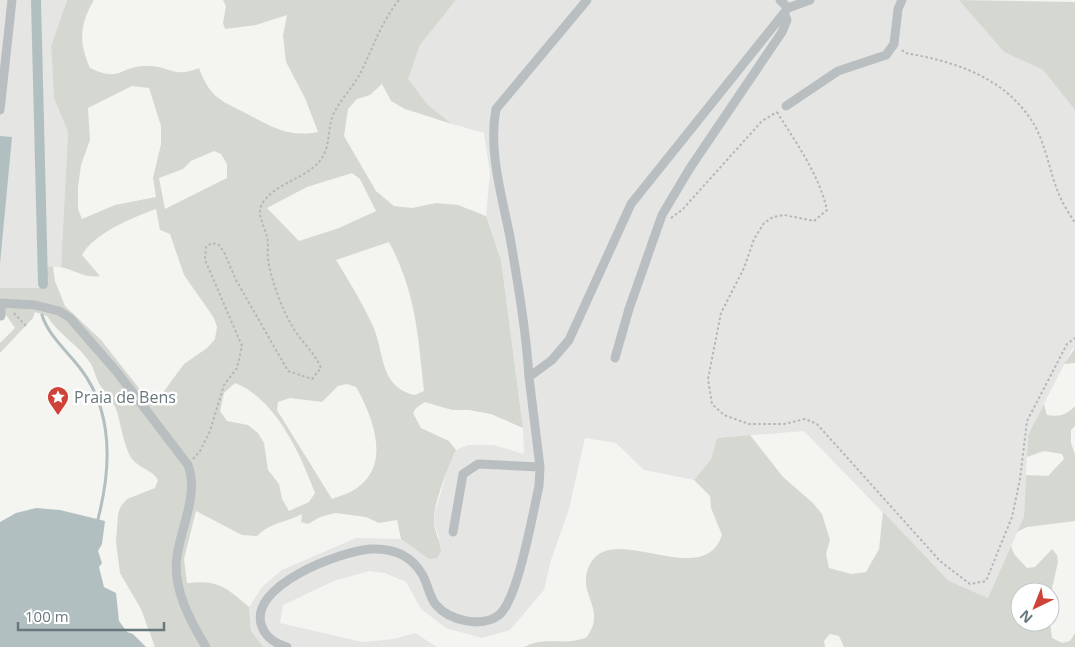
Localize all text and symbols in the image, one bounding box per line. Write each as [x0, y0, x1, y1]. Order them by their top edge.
place icon: Praia de Bens [46, 385, 70, 416]
place label: Praia de Bens [74, 386, 176, 408]
north arrow [1010, 582, 1060, 632]
scale bar [18, 600, 164, 632]
text: 100 m [25, 606, 69, 626]
text: N [1015, 606, 1036, 628]

